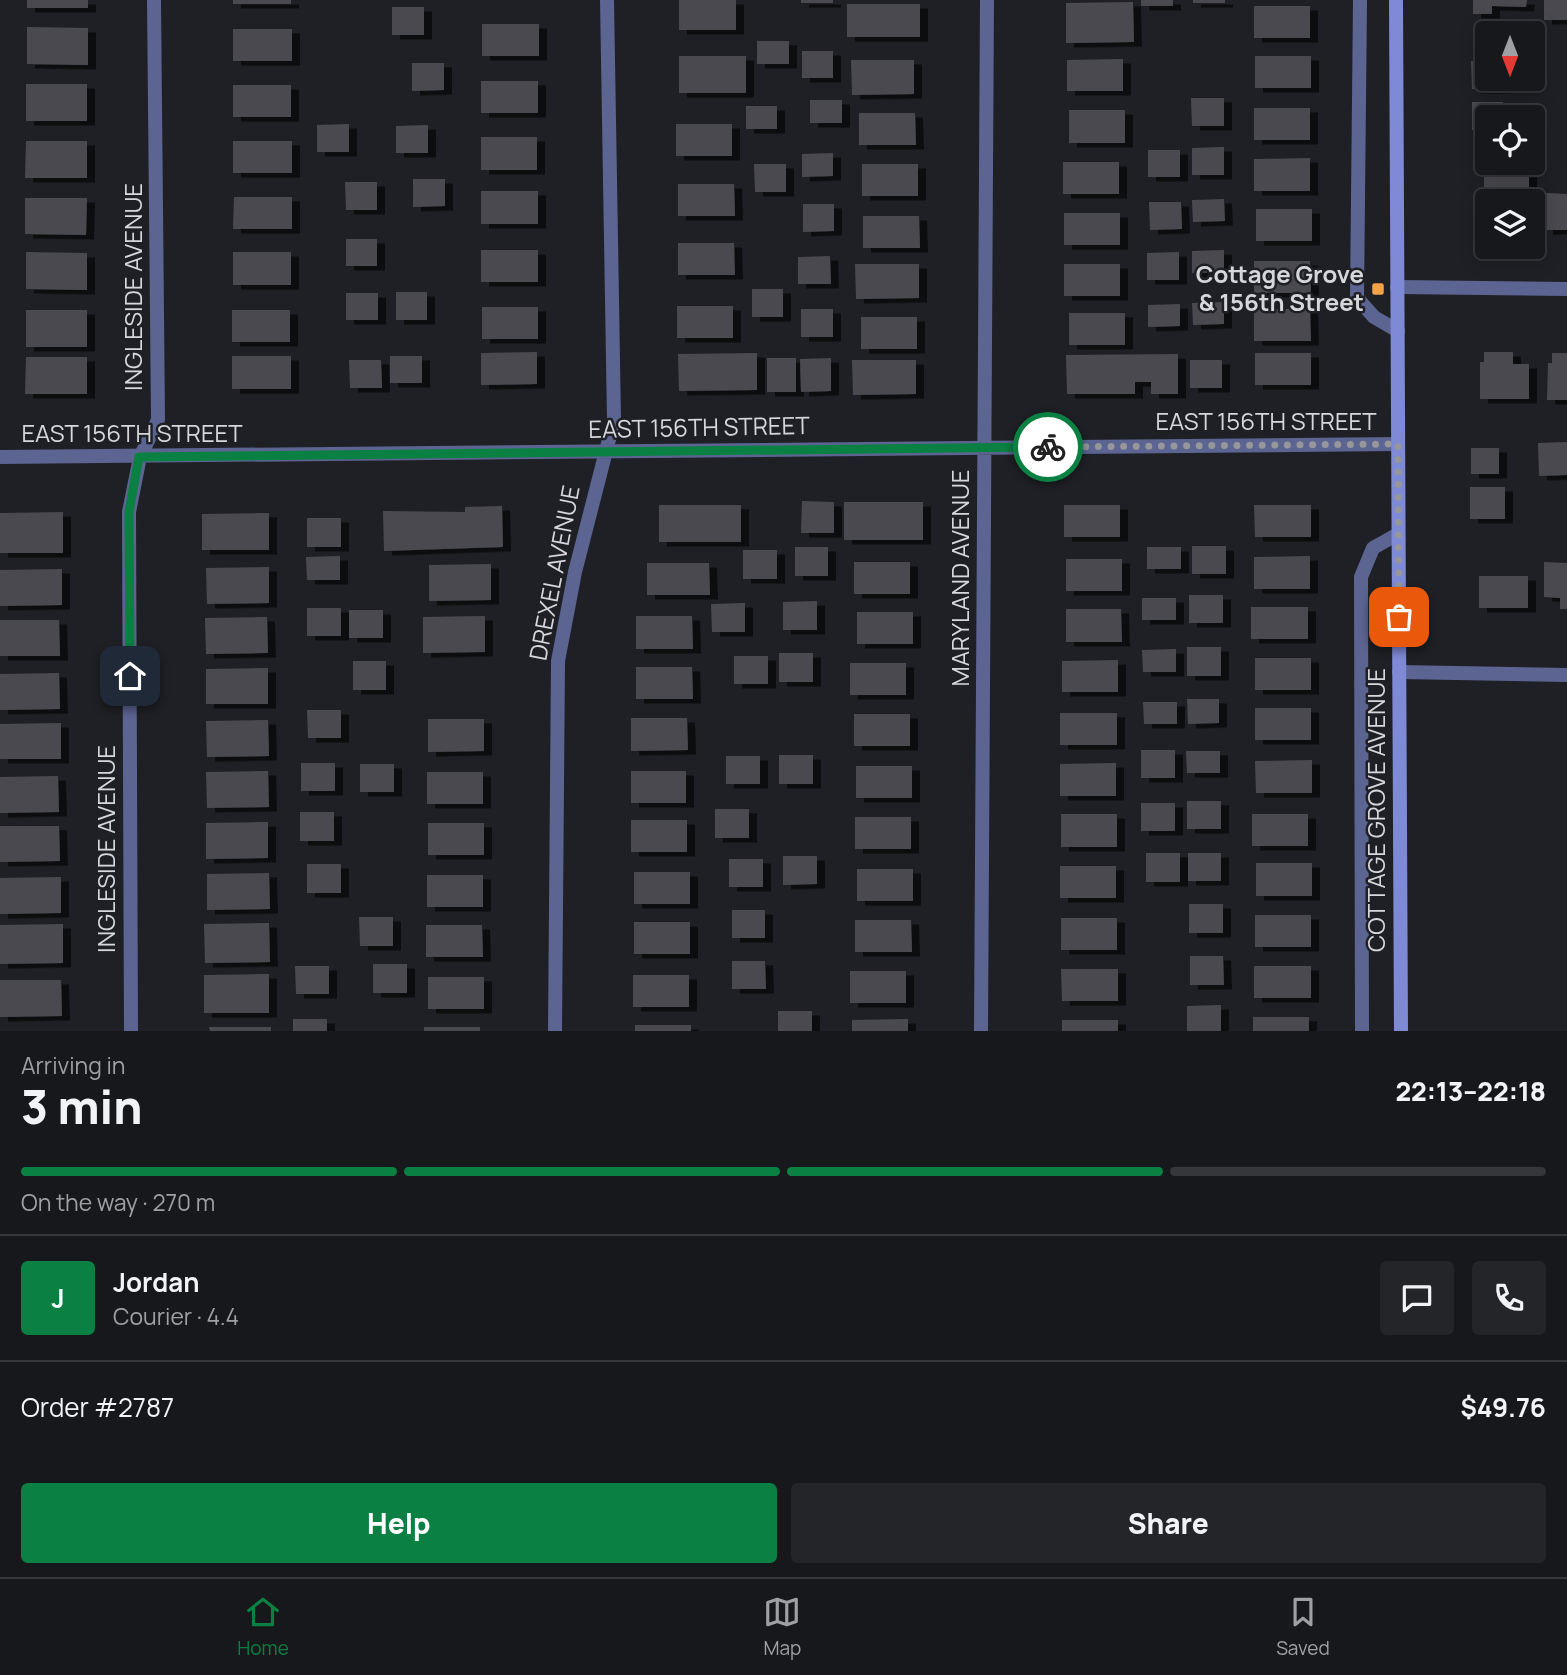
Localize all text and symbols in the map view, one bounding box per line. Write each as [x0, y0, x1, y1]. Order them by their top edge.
north arrow [1475, 21, 1545, 91]
map controls [1475, 21, 1545, 259]
button: locate [1475, 105, 1545, 175]
street label: INGLESIDE AVENUE [116, 183, 149, 391]
button: layers [1475, 189, 1545, 259]
place label: Cottage Grove & 156th Street [1196, 257, 1364, 318]
marker: Cottage Grove & 156th Street [1370, 281, 1386, 297]
street label: EAST 156TH STREET [1155, 404, 1377, 437]
street label: EAST 156TH STREET [588, 408, 811, 445]
courier [1013, 412, 1083, 482]
street label: EAST 156TH STREET [21, 416, 243, 449]
icon: bike [1029, 428, 1067, 466]
street label: MARYLAND AVENUE [943, 469, 976, 687]
street label: DREXEL AVENUE [520, 482, 587, 663]
pin [1369, 587, 1429, 647]
icon: bag [1380, 598, 1418, 636]
pin [100, 646, 160, 706]
icon: home [111, 657, 149, 695]
street label: COTTAGE GROVE AVENUE [1359, 668, 1392, 952]
street label: INGLESIDE AVENUE [89, 745, 122, 953]
text: Arriving in [21, 1049, 126, 1081]
text: 22:13–22:18 [1395, 1073, 1546, 1109]
text: 3 min [21, 1075, 142, 1138]
text: On the way · 270 m [21, 1186, 215, 1218]
button: chat [1380, 1261, 1454, 1335]
button: phone [1472, 1261, 1546, 1335]
text: Jordan [113, 1264, 199, 1300]
text: J [51, 1280, 65, 1316]
text: Courier · 4.4 [113, 1300, 239, 1332]
text: Order #2787 [21, 1389, 174, 1425]
text: $49.76 [1461, 1389, 1546, 1425]
button: Help [21, 1483, 777, 1563]
button: Share [791, 1483, 1546, 1563]
tab: Home [237, 1593, 289, 1661]
tab: Map [763, 1593, 801, 1661]
tab: Saved [1276, 1593, 1330, 1661]

